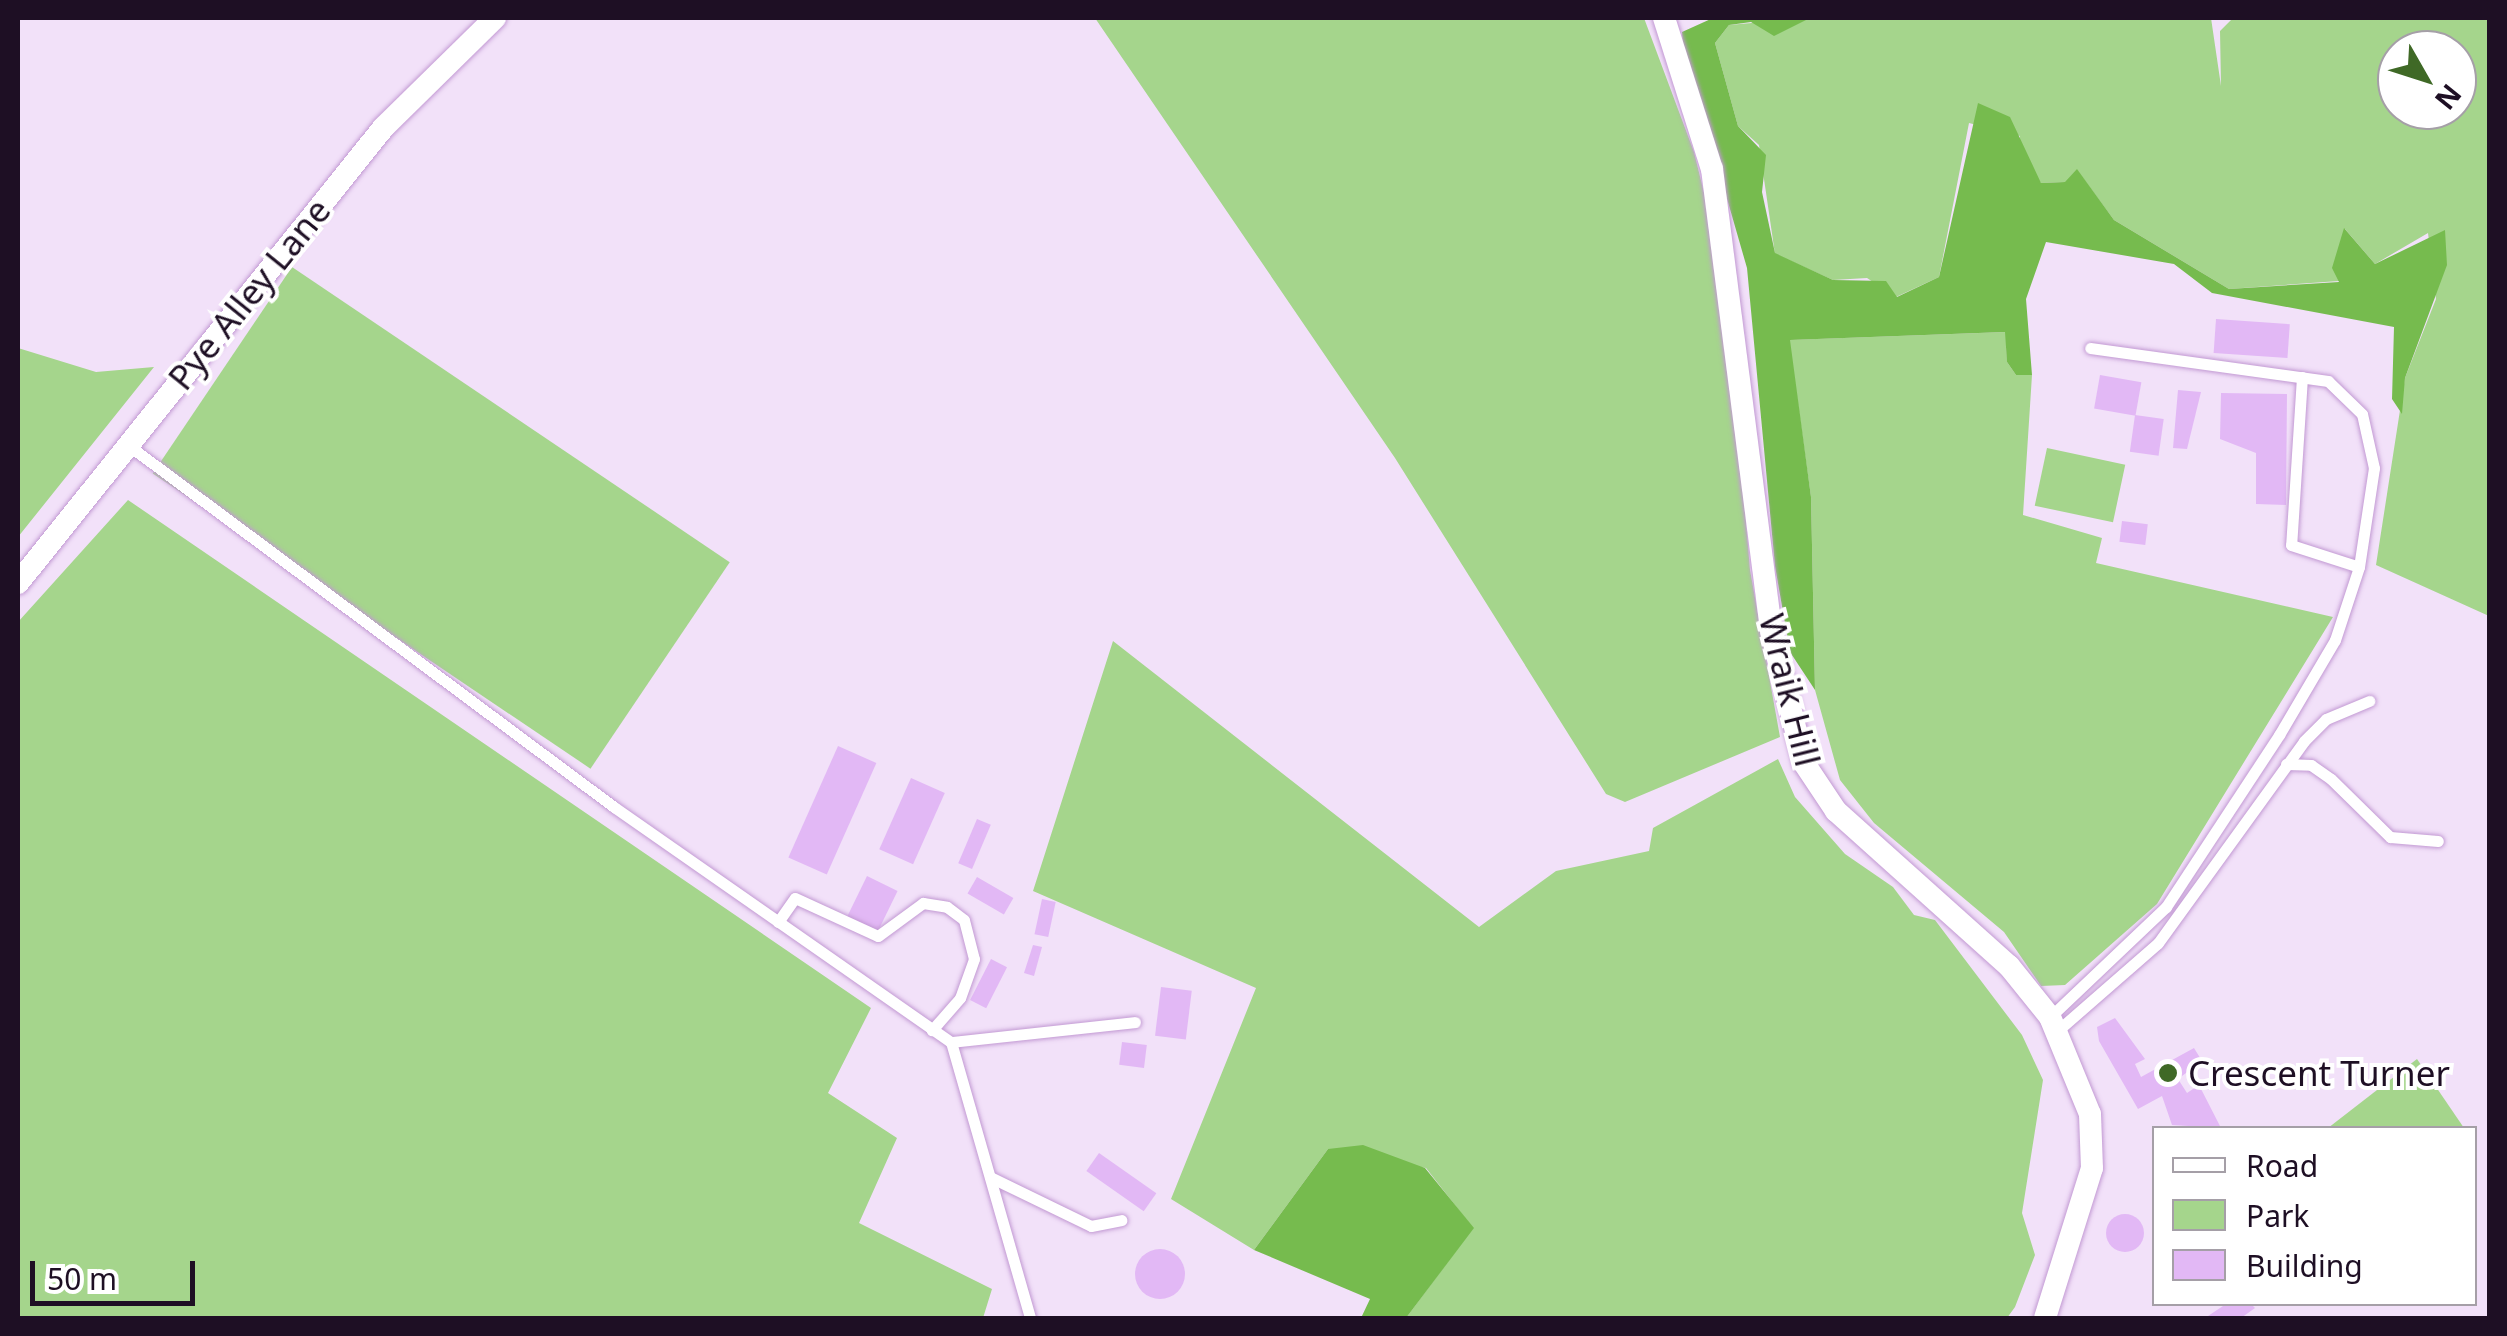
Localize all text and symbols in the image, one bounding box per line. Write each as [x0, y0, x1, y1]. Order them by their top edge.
north arrow [2377, 30, 2477, 130]
text: N [2427, 77, 2471, 118]
street label: Pye Alley Lane [159, 190, 339, 398]
street label: Wraik Hill [1751, 610, 1829, 770]
place label: Crescent Turner [2188, 1052, 2450, 1094]
marker: Crescent Turner [2157, 1062, 2179, 1084]
legend [2152, 1126, 2477, 1306]
text: Road [2246, 1145, 2318, 1186]
text: Park [2246, 1195, 2309, 1236]
scale bar [35, 1241, 200, 1303]
text: Building [2246, 1245, 2363, 1286]
text: 50 m [47, 1258, 117, 1299]

